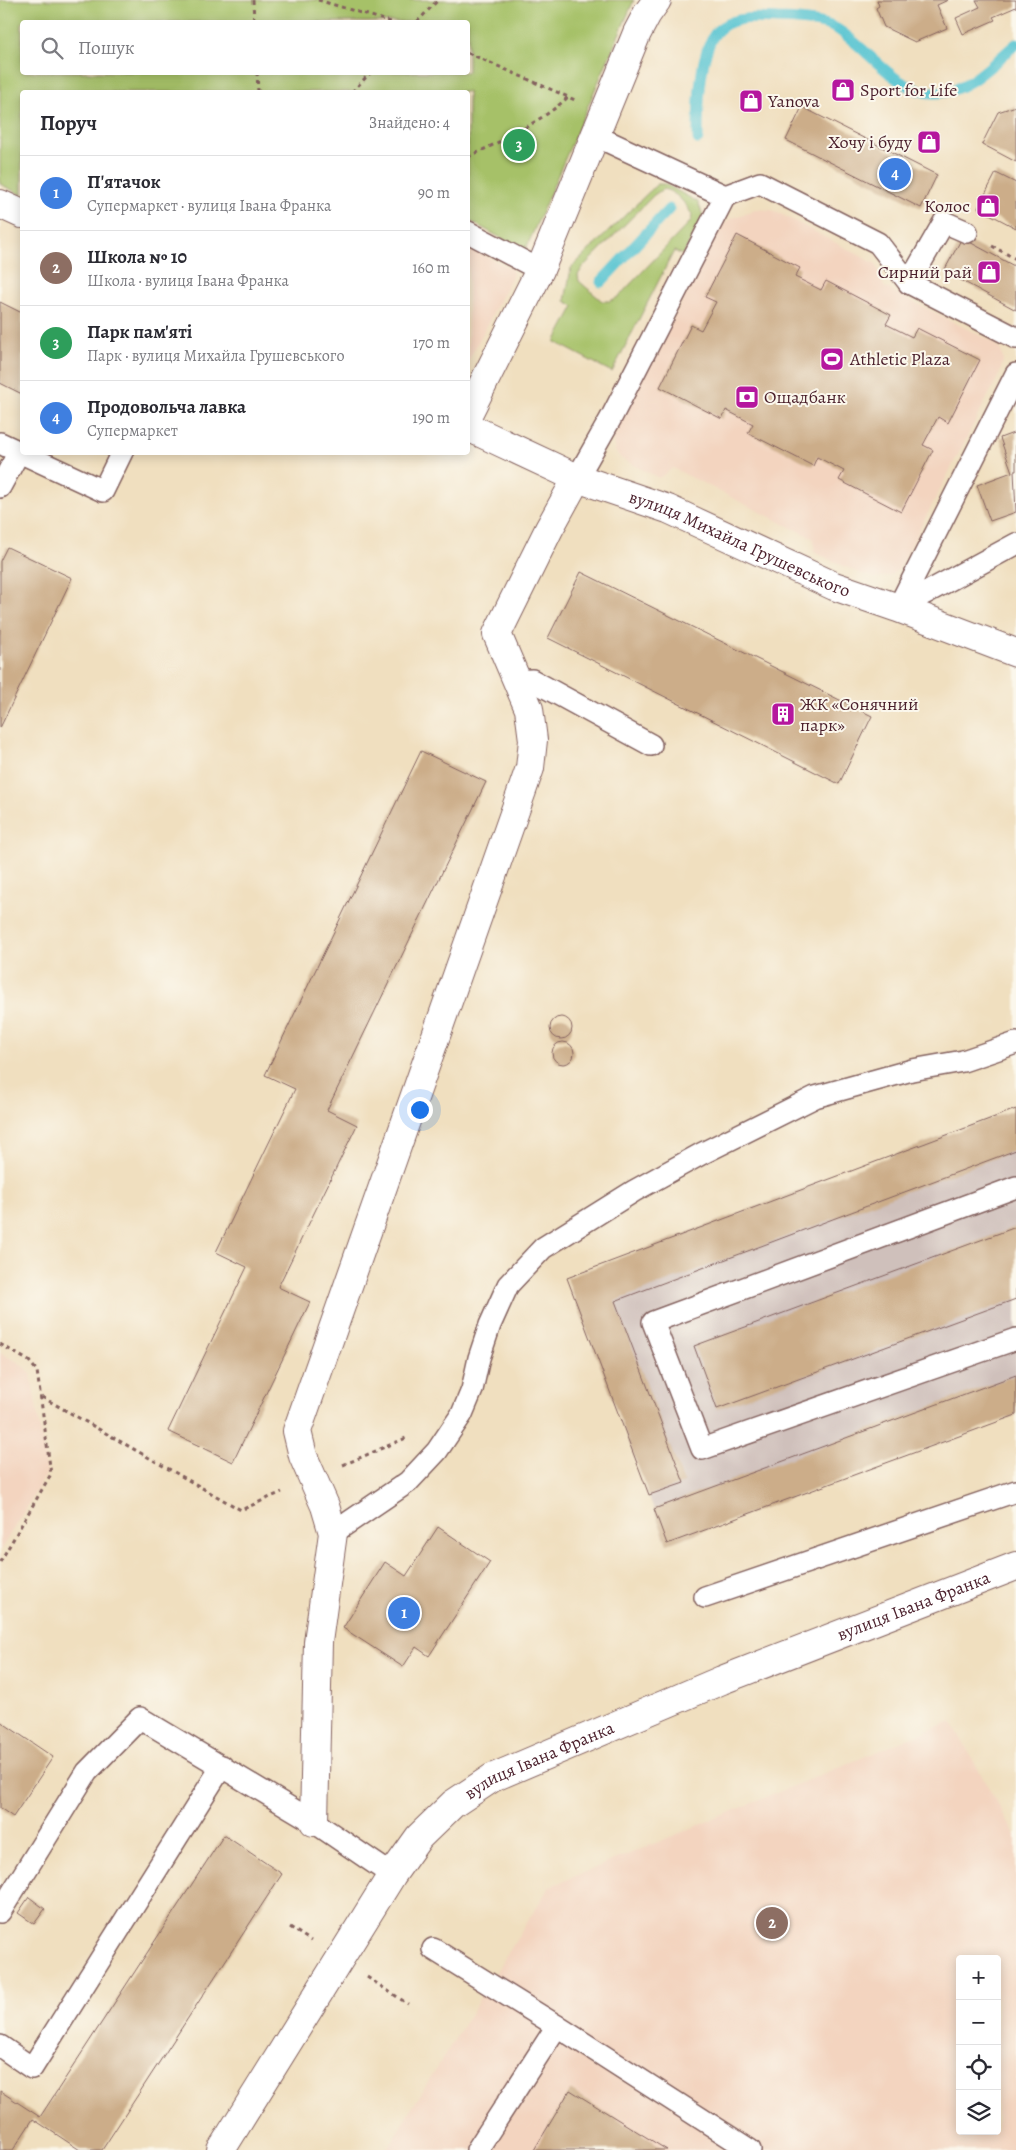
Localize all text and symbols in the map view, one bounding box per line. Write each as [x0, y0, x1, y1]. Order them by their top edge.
search box [20, 20, 470, 75]
icon: search [38, 34, 66, 62]
text: Пошук [78, 35, 135, 61]
shop icon: Sport for Life [830, 77, 856, 103]
place label: Sport for Life [860, 78, 957, 102]
shop icon: Yanova [738, 88, 764, 114]
place label: Yanova [767, 89, 820, 113]
text: Поруч [40, 109, 97, 137]
text: Знайдено: 4 [369, 112, 450, 134]
pin: 3 [503, 126, 535, 164]
shop icon: Хочу і буду [916, 129, 942, 155]
place label: Хочу і буду [828, 130, 913, 154]
pin: 4 [879, 155, 911, 193]
text: П'ятачок [87, 169, 161, 195]
text: 1 [53, 182, 59, 204]
text: 90 m [418, 182, 450, 204]
shop icon: Колос [975, 193, 1001, 219]
place label: Колос [924, 194, 970, 218]
text: Супермаркет · вулиця Івана Франка [87, 195, 331, 217]
text: Школа № 10 [87, 244, 187, 270]
text: 2 [52, 257, 60, 279]
text: 160 m [412, 257, 450, 279]
shop icon: Сирний рай [976, 259, 1002, 285]
place label: Сирний рай [878, 260, 972, 284]
text: Школа · вулиця Івана Франка [87, 270, 289, 292]
text: Парк пам'яті [87, 319, 192, 345]
text: 3 [53, 332, 59, 354]
text: 170 m [413, 332, 450, 354]
text: Парк · вулиця Михайла Грушевського [87, 345, 345, 367]
sports icon: Athletic Plaza [819, 346, 845, 372]
place label: Athletic Plaza [849, 347, 951, 371]
bank icon: Ощадбанк [734, 384, 760, 410]
place label: Ощадбанк [764, 385, 846, 409]
text: Продовольча лавка [87, 394, 246, 420]
text: 4 [52, 407, 60, 429]
text: 190 m [412, 407, 450, 429]
text: Супермаркет [87, 420, 178, 442]
street label: вулиця Михайла Грушевського [626, 485, 853, 603]
place label: ЖК «Сонячний парк» [800, 692, 919, 737]
building icon: ЖК «Сонячний парк» [770, 701, 796, 727]
your location [407, 1097, 433, 1123]
street label: вулиця Івана Франка [833, 1565, 994, 1646]
pin: 1 [388, 1594, 420, 1632]
street label: вулиця Івана Франка [460, 1715, 618, 1805]
pin: 2 [756, 1904, 788, 1942]
map controls [956, 1955, 1001, 2135]
button: + [956, 1955, 1001, 2000]
button: − [956, 2000, 1001, 2045]
button: locate [956, 2045, 1001, 2090]
button: layers [956, 2090, 1001, 2135]

